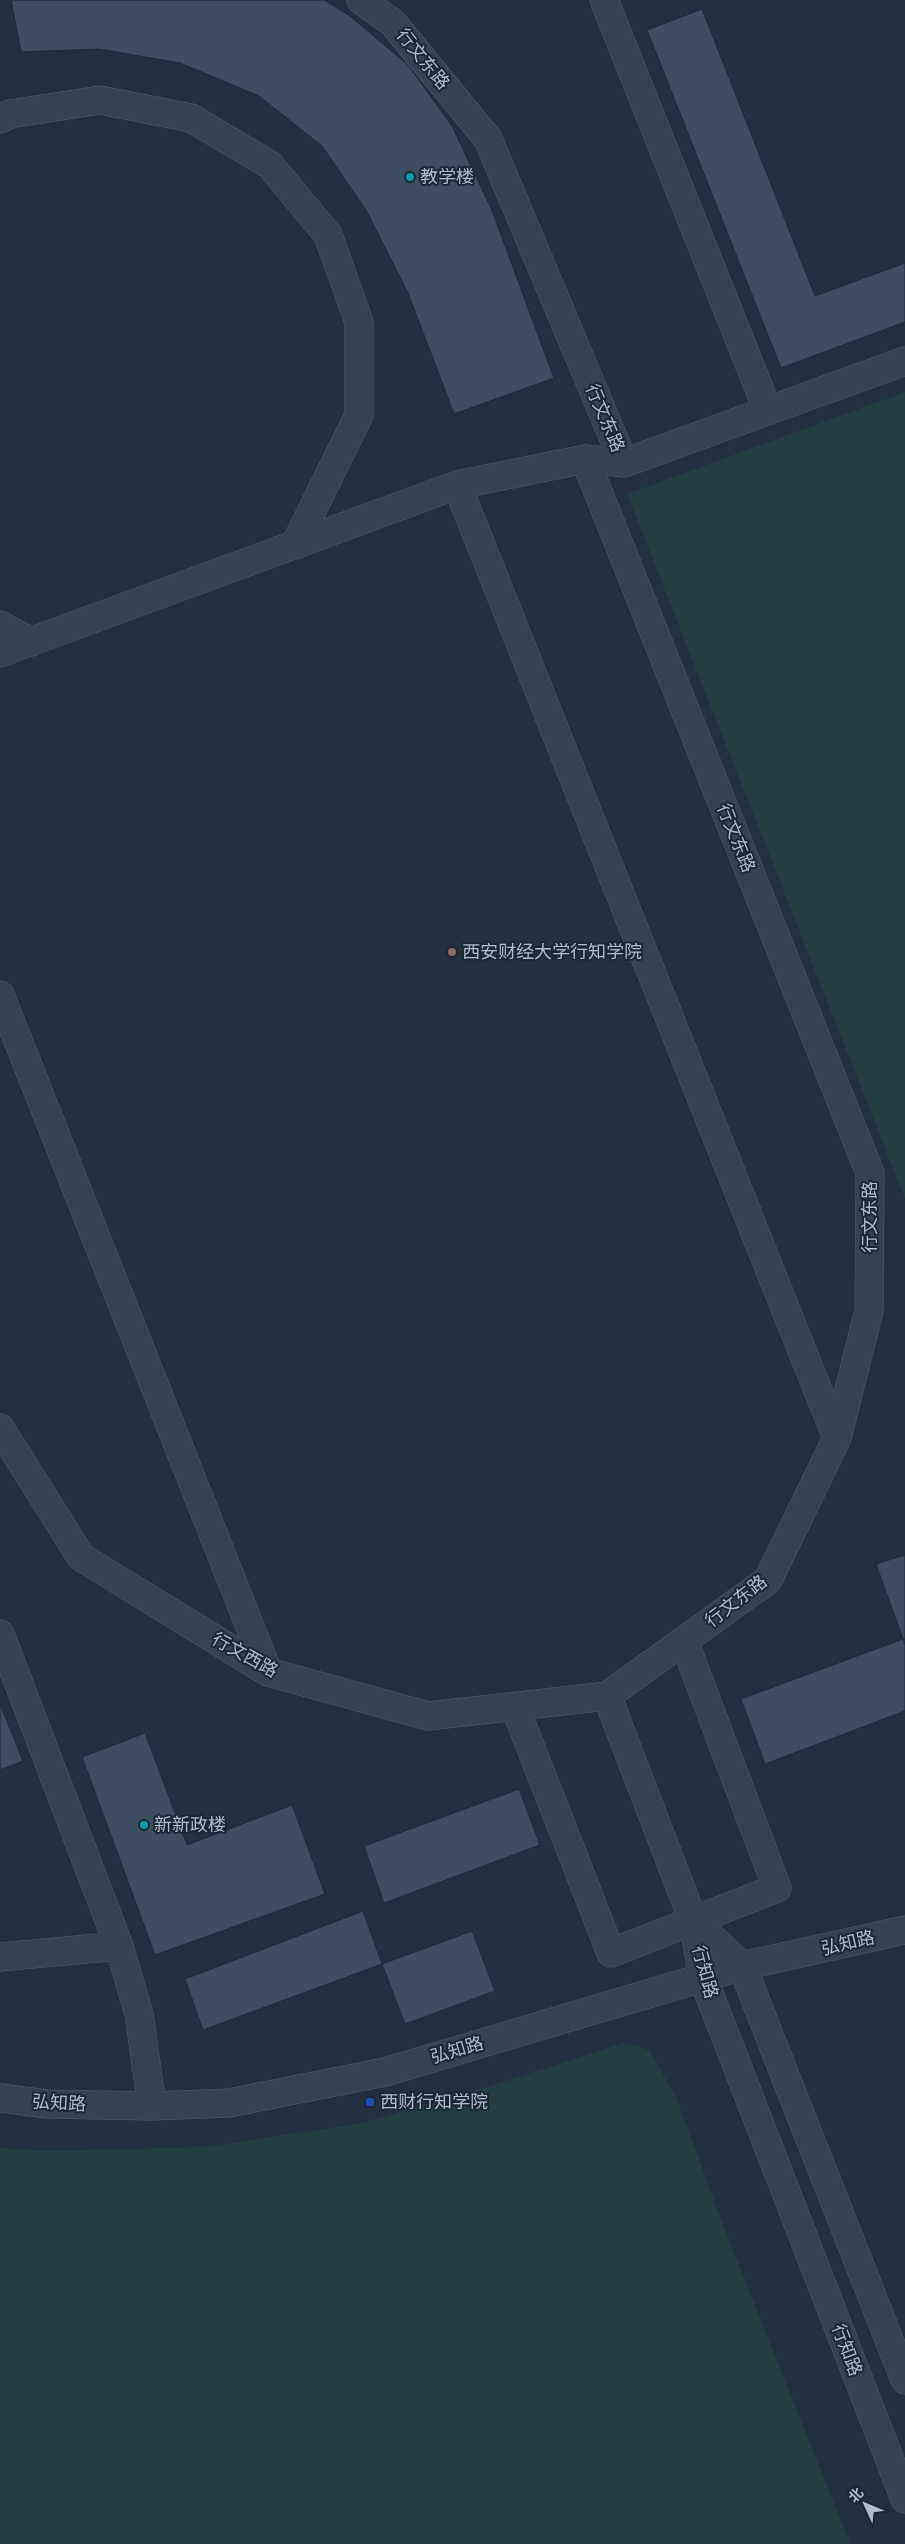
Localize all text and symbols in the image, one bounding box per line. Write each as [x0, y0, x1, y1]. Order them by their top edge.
street label: 行文东路 [391, 23, 455, 95]
place label: 教学楼 [420, 165, 474, 189]
marker: 教学楼 [404, 171, 416, 183]
street label: 行文东路 [580, 380, 630, 456]
street label: 行文东路 [711, 800, 761, 876]
place label: 西安财经大学行知学院 [462, 940, 642, 964]
marker: 西安财经大学行知学院 [446, 946, 458, 958]
street label: 行文东路 [858, 1181, 882, 1253]
street label: 行文东路 [700, 1569, 772, 1633]
street label: 行文西路 [208, 1627, 282, 1683]
place label: 新新政楼 [154, 1813, 226, 1837]
marker: 新新政楼 [138, 1819, 150, 1831]
street label: 弘知路 [819, 1925, 877, 1961]
street label: 行知路 [686, 1943, 724, 2001]
street label: 弘知路 [428, 2031, 486, 2069]
street label: 弘知路 [31, 2090, 87, 2116]
place label: 西财行知学院 [380, 2090, 488, 2114]
marker: 西财行知学院 [364, 2096, 376, 2108]
street label: 行知路 [826, 2320, 868, 2380]
north arrow [840, 2479, 890, 2529]
text: 北 [844, 2484, 868, 2507]

